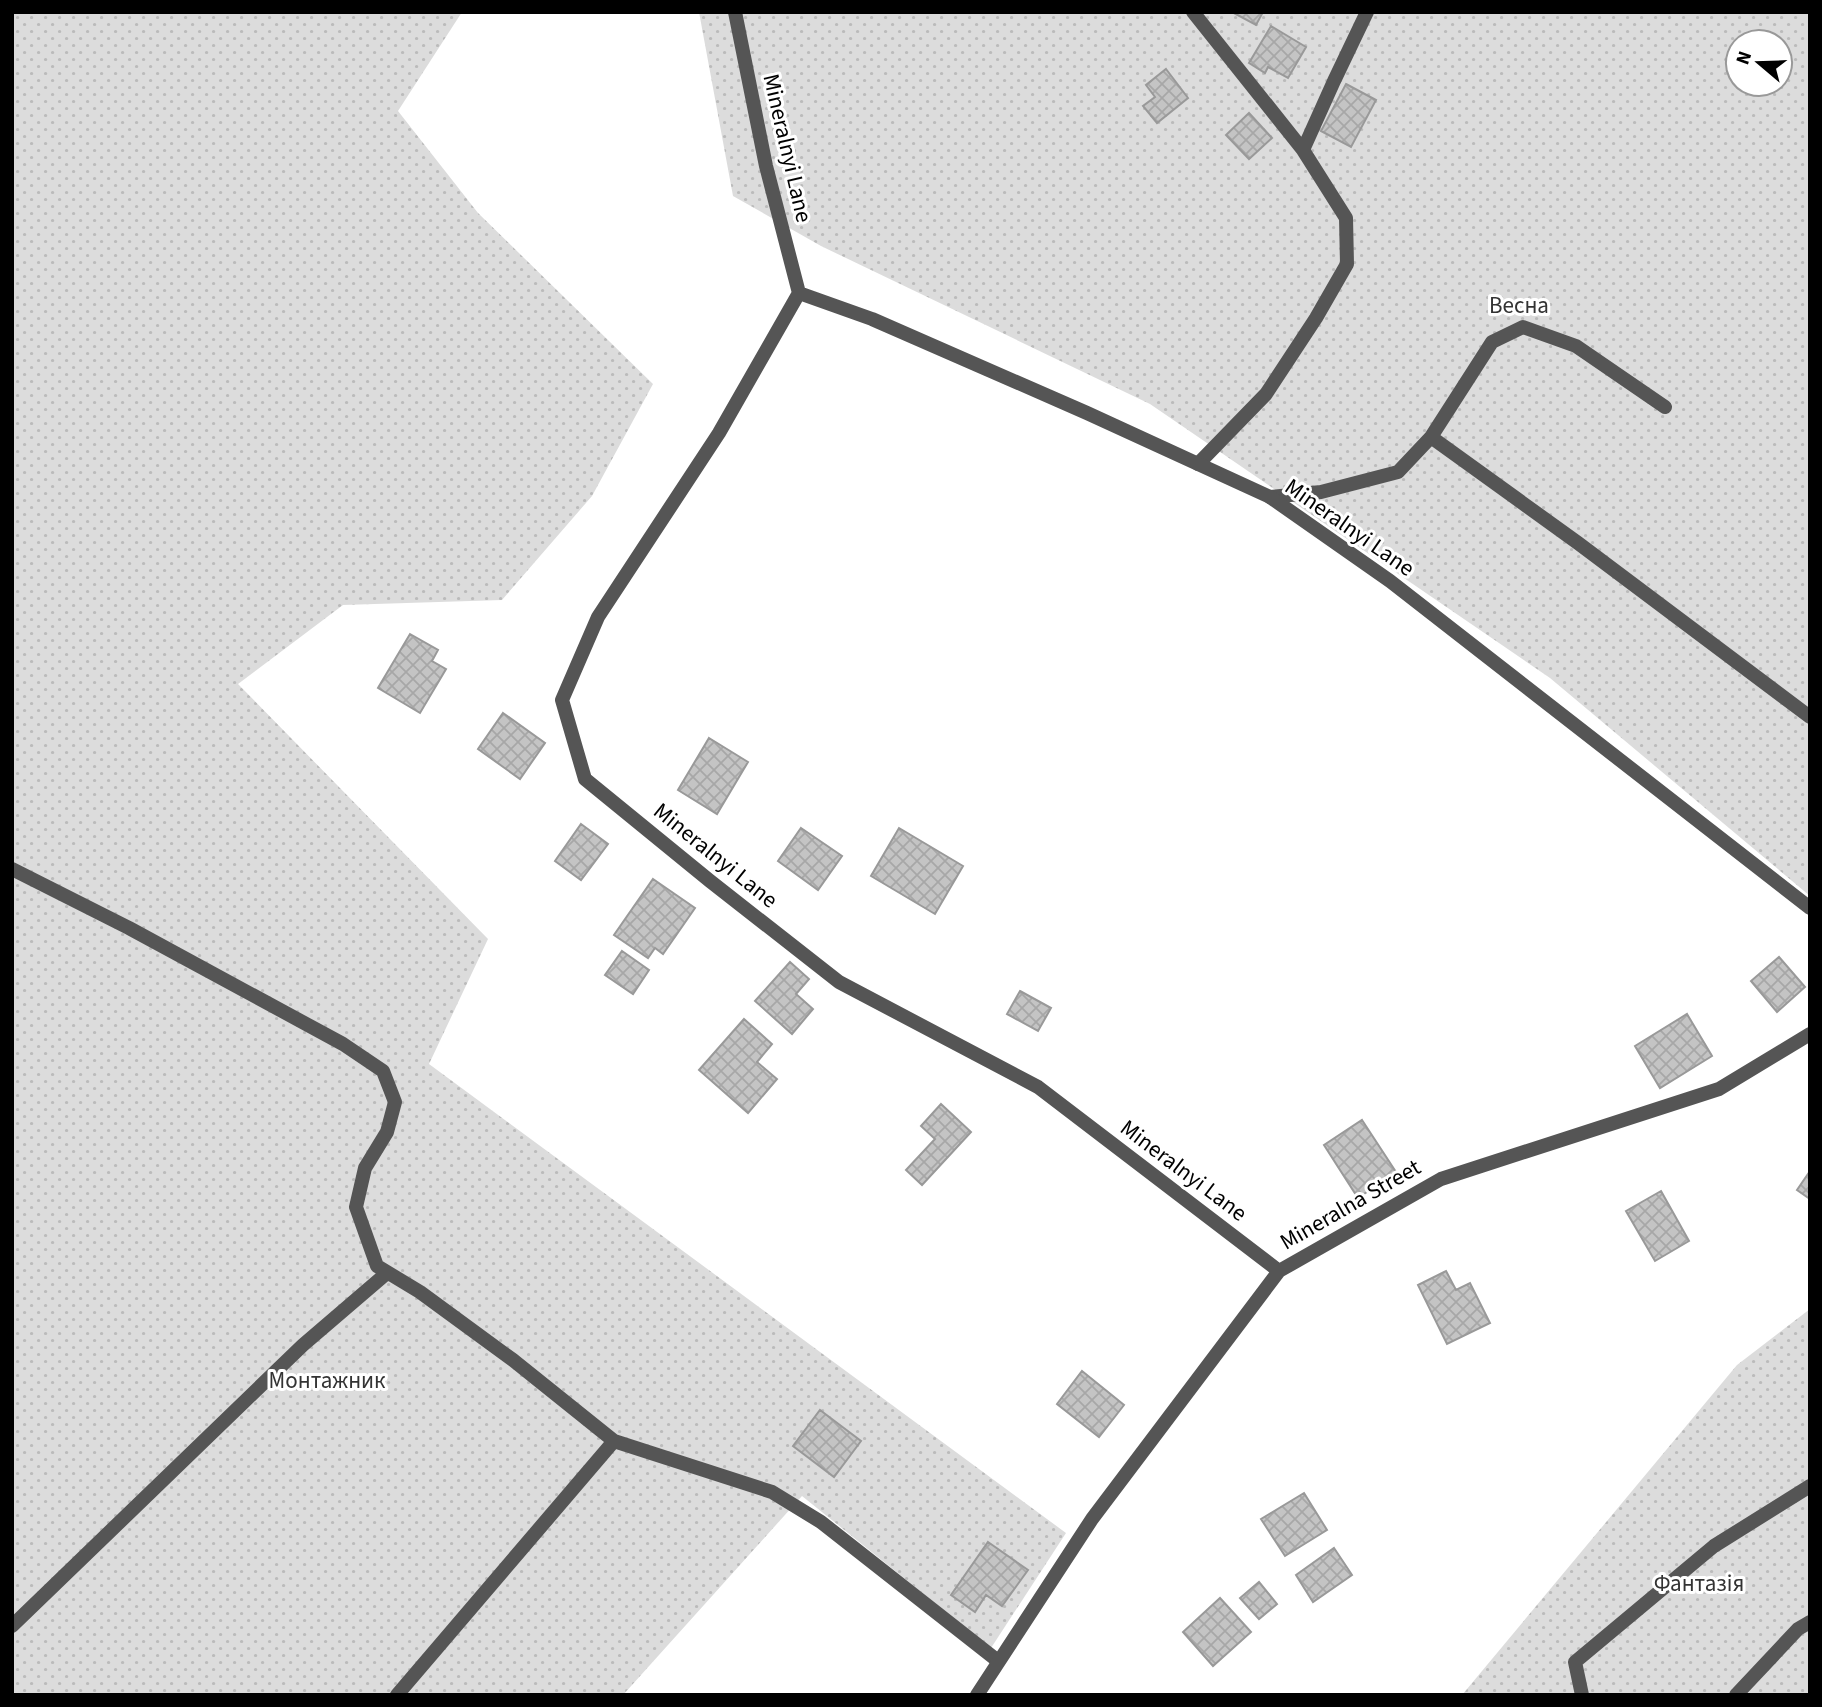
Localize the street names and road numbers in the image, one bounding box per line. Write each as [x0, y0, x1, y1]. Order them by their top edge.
street label: Mineralnyi Lane [754, 71, 821, 226]
street label: Mineralnyi Lane [1278, 470, 1421, 584]
street label: Mineralnyi Lane [646, 795, 785, 916]
street label: Mineralnyi Lane [1113, 1112, 1254, 1229]
street label: Mineralna Street [1274, 1151, 1427, 1258]

